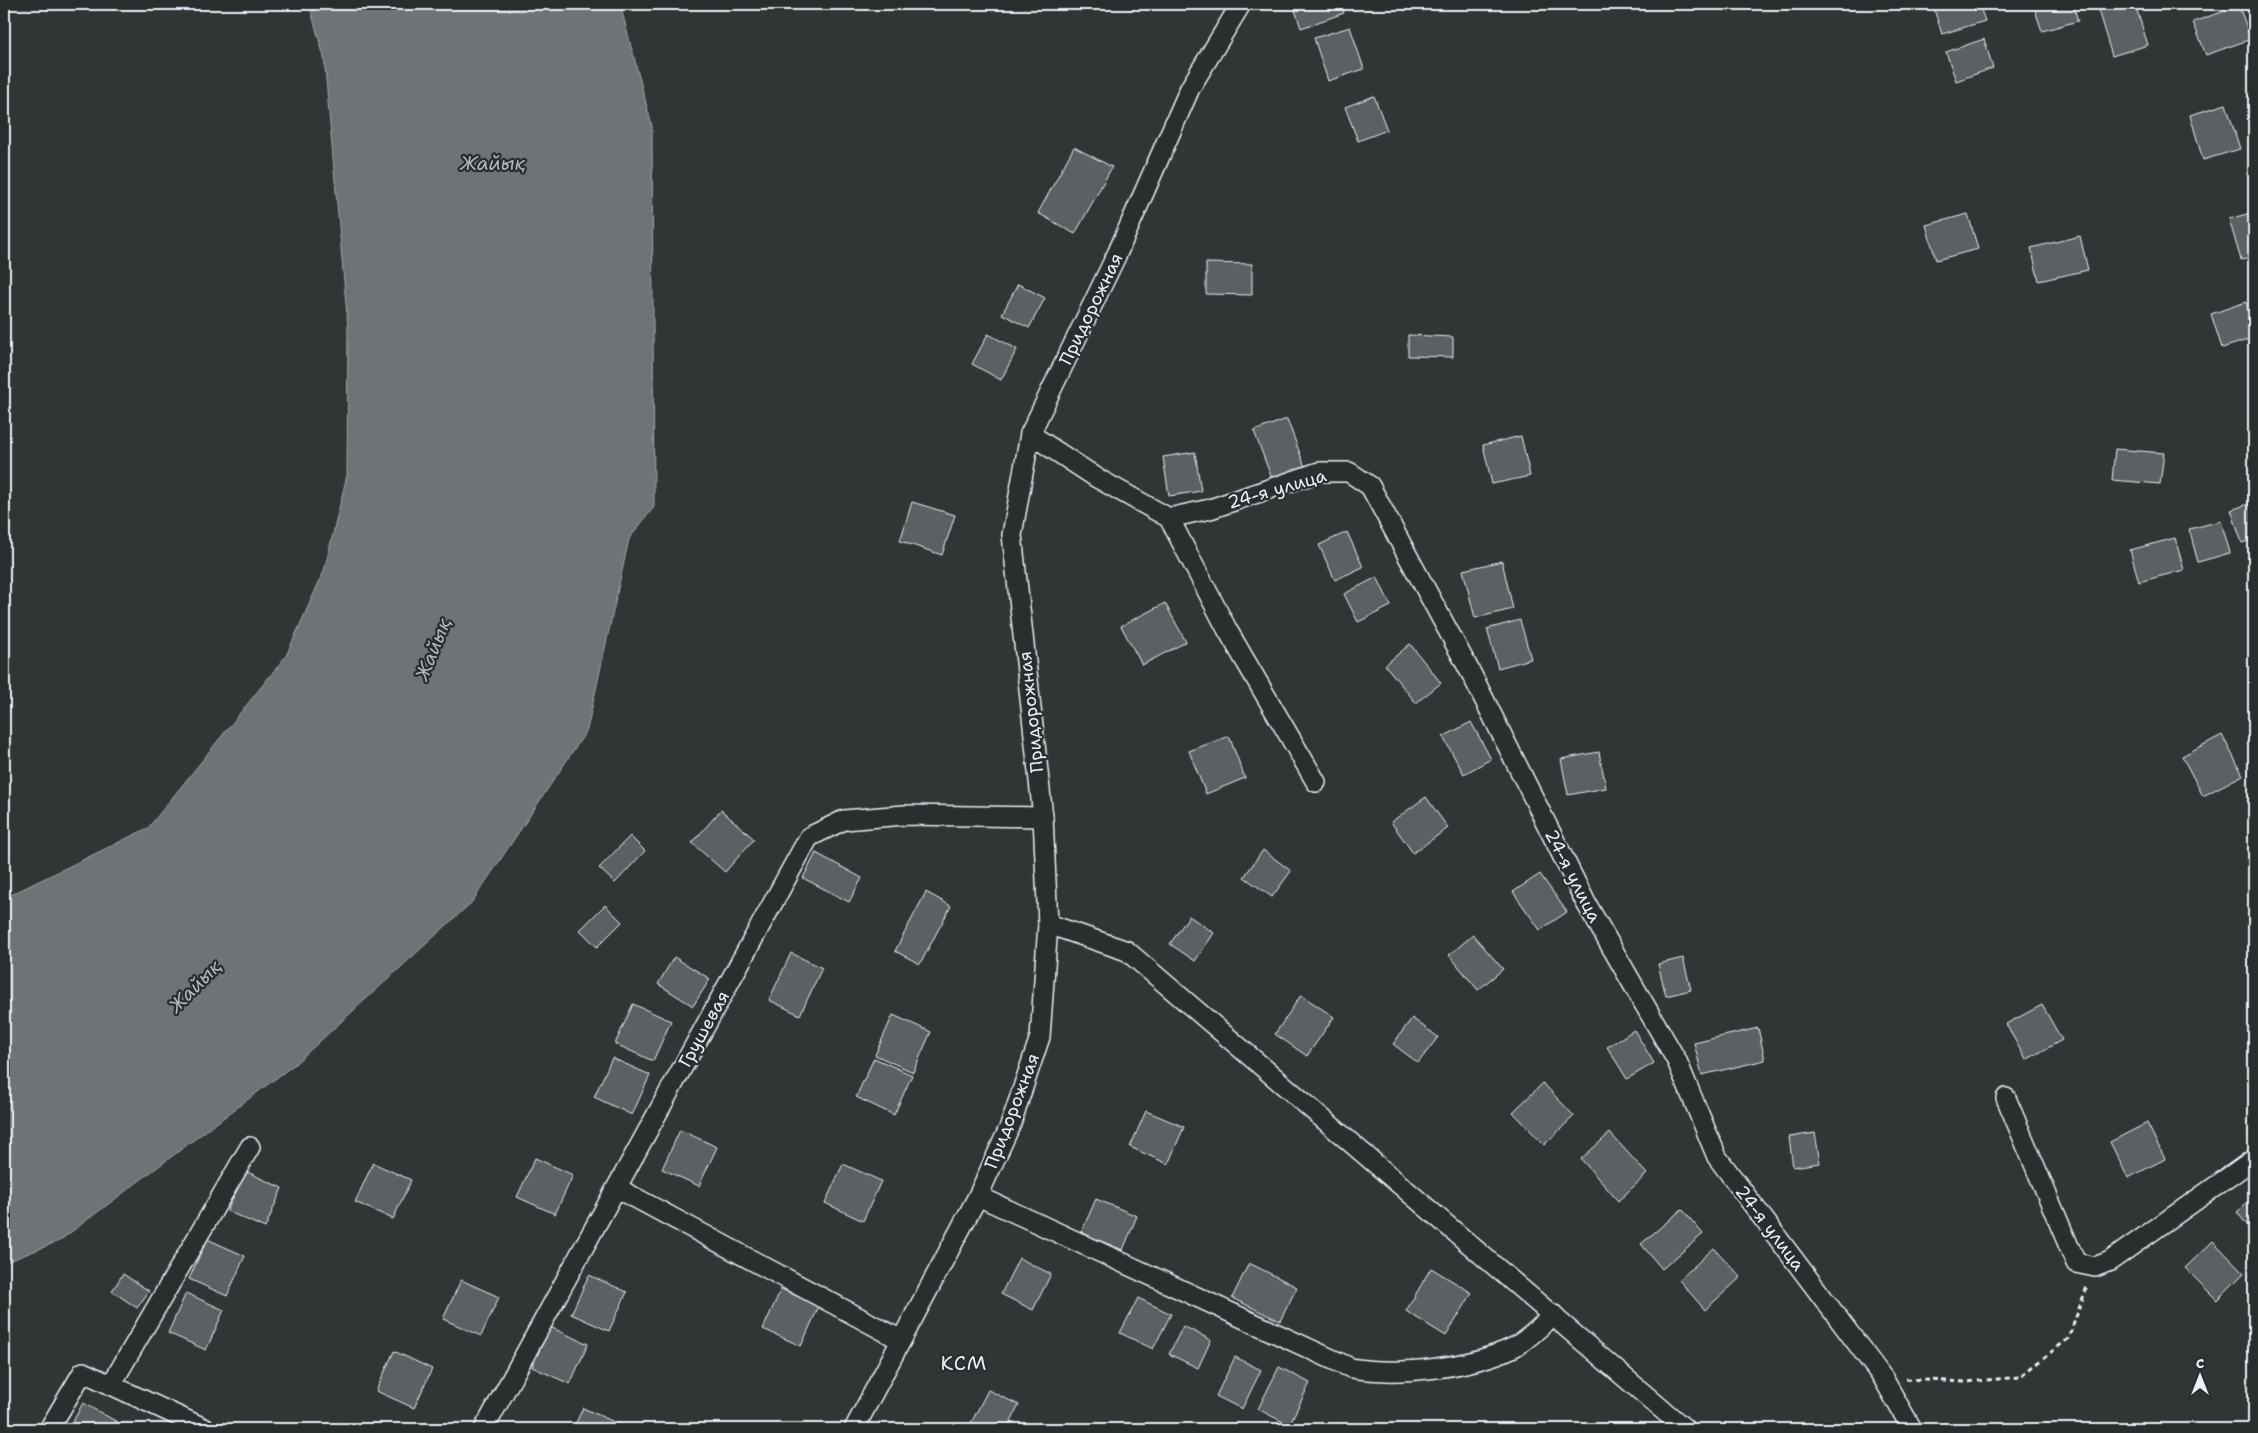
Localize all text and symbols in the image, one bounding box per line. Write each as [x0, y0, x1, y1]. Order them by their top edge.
water label: Жайық [459, 151, 526, 176]
street label: Придорожная [1053, 249, 1129, 369]
street label: 24-я улица [1225, 463, 1329, 515]
water label: Жайық [409, 614, 457, 685]
street label: Придорожная [1013, 650, 1049, 774]
street label: 24-я улица [1539, 825, 1607, 927]
water label: Жайық [162, 954, 227, 1019]
street label: Грушевая [673, 986, 735, 1072]
street label: Придорожная [979, 1050, 1045, 1172]
street label: 24-я улица [1730, 1180, 1810, 1276]
district label: КСМ [941, 1350, 987, 1376]
north arrow [2176, 1350, 2226, 1400]
text: С [2196, 1354, 2204, 1372]

